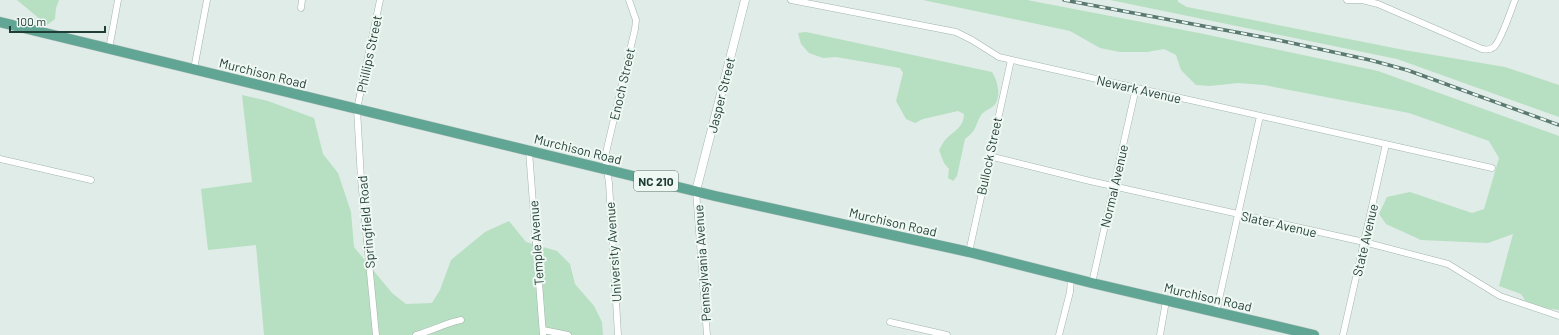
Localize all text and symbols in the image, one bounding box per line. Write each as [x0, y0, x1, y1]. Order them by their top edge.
scale bar [10, 8, 105, 34]
text: 100 m [16, 14, 46, 28]
street label: Phillips Street [353, 14, 385, 94]
street label: Enoch Street [606, 46, 638, 122]
street label: Murchison Road [218, 54, 308, 92]
street label: Jasper Street [704, 56, 738, 134]
street label: Newark Avenue [1095, 71, 1183, 107]
street label: Bullock Street [973, 116, 1005, 196]
street label: Murchison Road [533, 130, 623, 168]
street label: Normal Avenue [1097, 143, 1131, 229]
road number: NC 210 [634, 171, 678, 191]
street label: Springfield Road [354, 175, 378, 269]
street label: Temple Avenue [525, 200, 547, 286]
street label: University Avenue [602, 201, 624, 303]
street label: State Avenue [1349, 202, 1381, 278]
street label: Pennsylvania Avenue [690, 204, 714, 322]
street label: Murchison Road [847, 204, 939, 240]
street label: Slater Avenue [1240, 208, 1319, 241]
street label: Murchison Road [1162, 279, 1254, 315]

